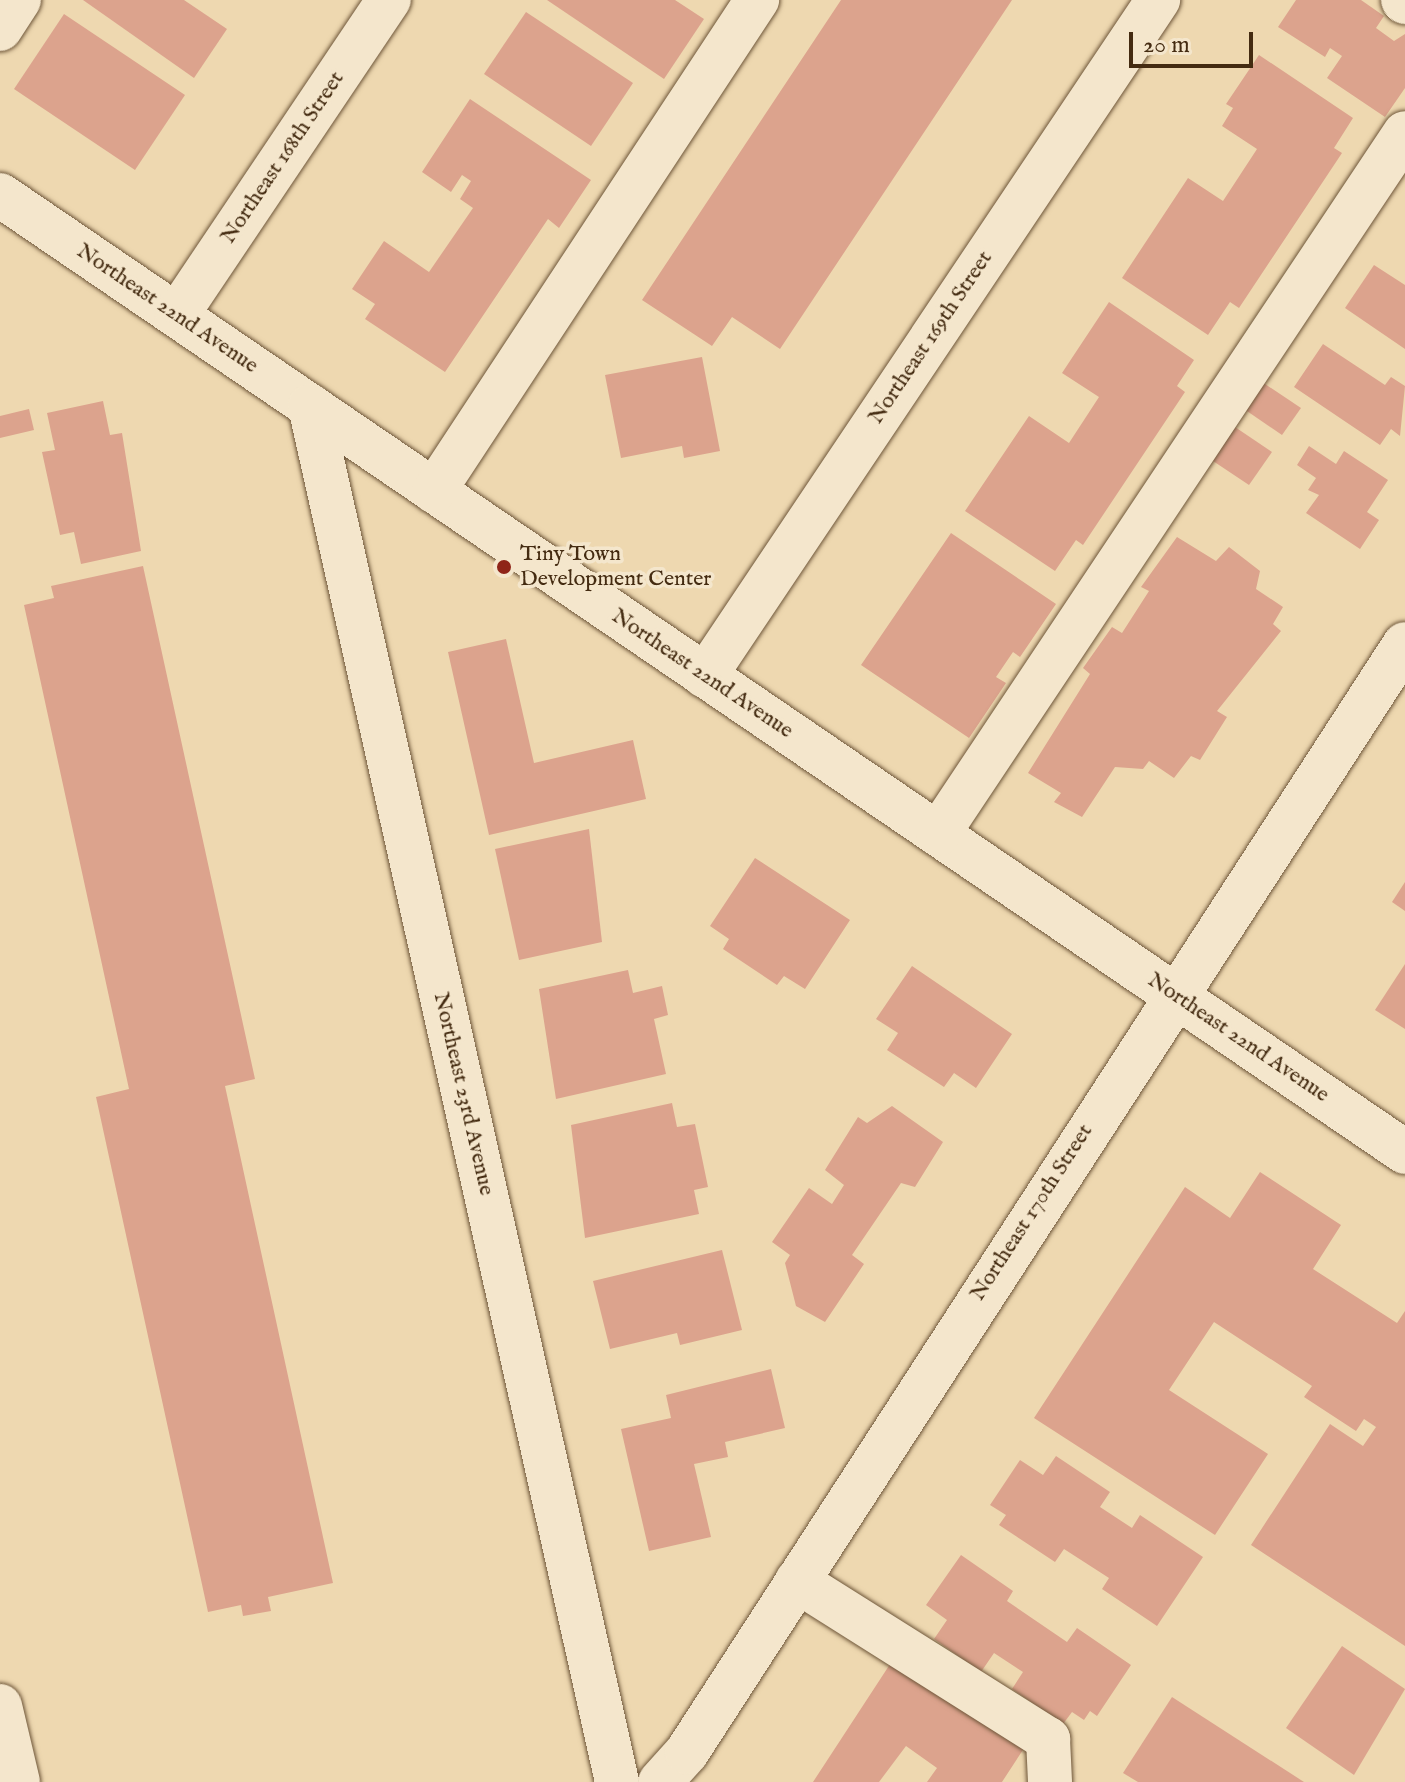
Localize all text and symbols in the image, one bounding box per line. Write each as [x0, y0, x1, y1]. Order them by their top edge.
scale bar [1133, 16, 1257, 66]
text: 20 m [1143, 30, 1190, 61]
street label: Northeast 168th Street [216, 67, 350, 249]
street label: Northeast 22nd Avenue [71, 238, 263, 380]
street label: Northeast 169th Street [863, 246, 999, 430]
place label: Tiny Town Development Center [520, 541, 711, 592]
marker: Tiny Town Development Center [495, 558, 513, 576]
street label: Northeast 22nd Avenue [606, 603, 798, 745]
street label: Northeast 22nd Avenue [1142, 967, 1334, 1109]
street label: Northeast 23rd Avenue [427, 990, 499, 1198]
street label: Northeast 170th Street [965, 1120, 1099, 1306]

